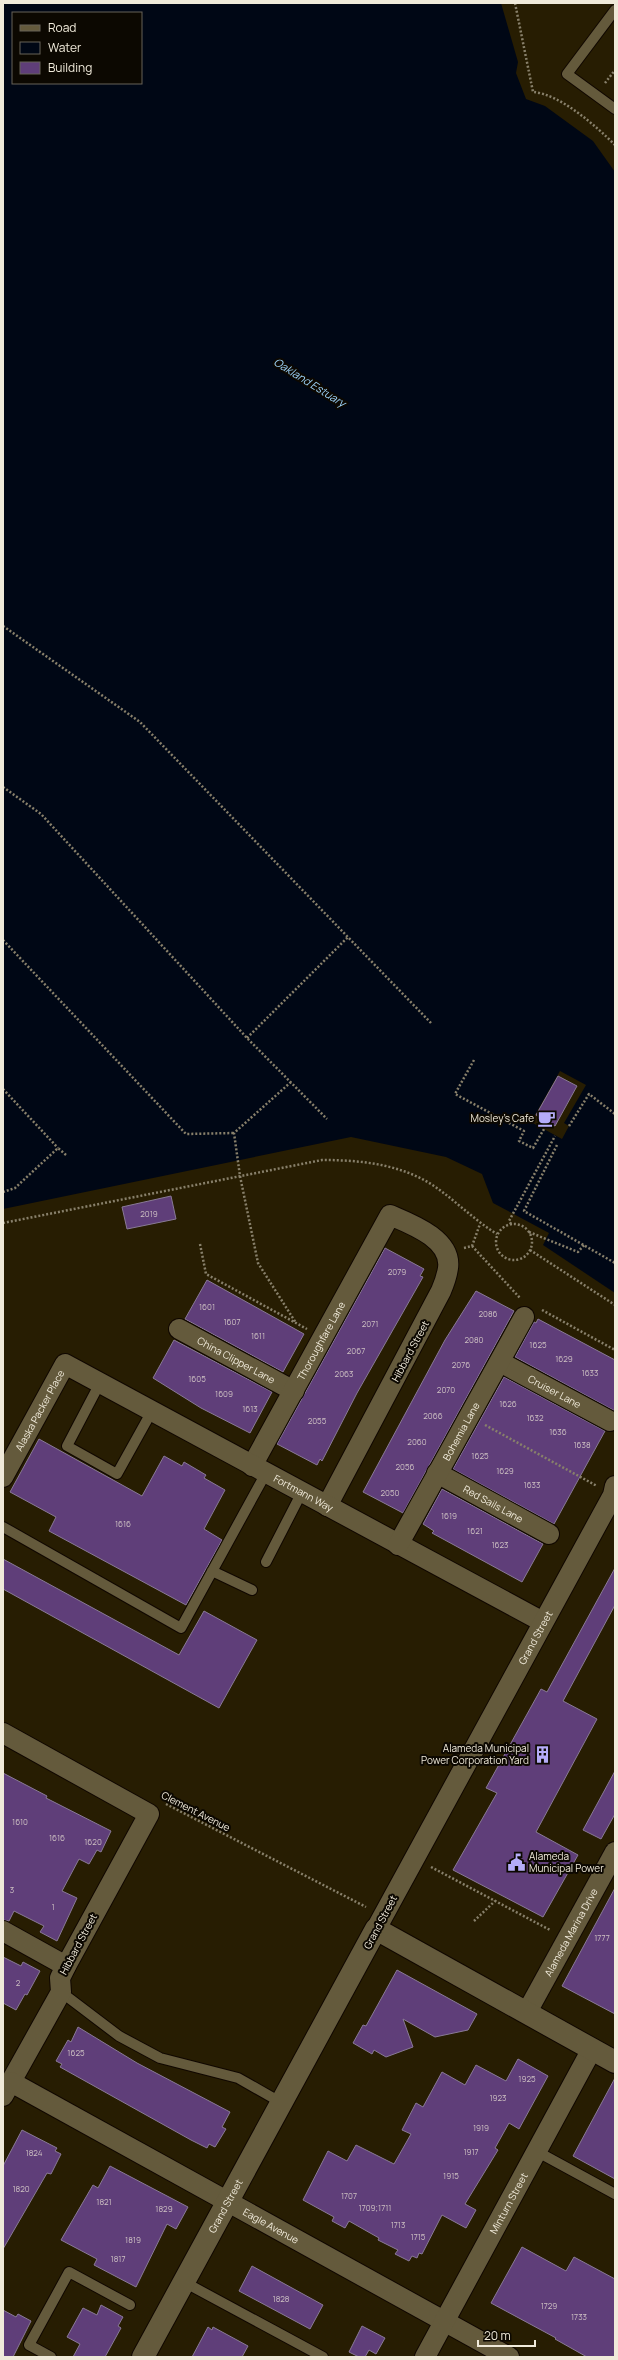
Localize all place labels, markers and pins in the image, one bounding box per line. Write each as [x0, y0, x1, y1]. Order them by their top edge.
cafe icon: Mosley's Cafe [537, 1108, 557, 1128]
place label: Mosley's Cafe [471, 1111, 534, 1125]
place label: Alameda Municipal Power Corporation Yard [421, 1741, 529, 1767]
building icon: Alameda Municipal Power Corporation Yard [532, 1744, 552, 1764]
place label: Alameda Municipal Power [529, 1849, 604, 1875]
public building icon: Alameda Municipal Power [506, 1852, 526, 1872]

